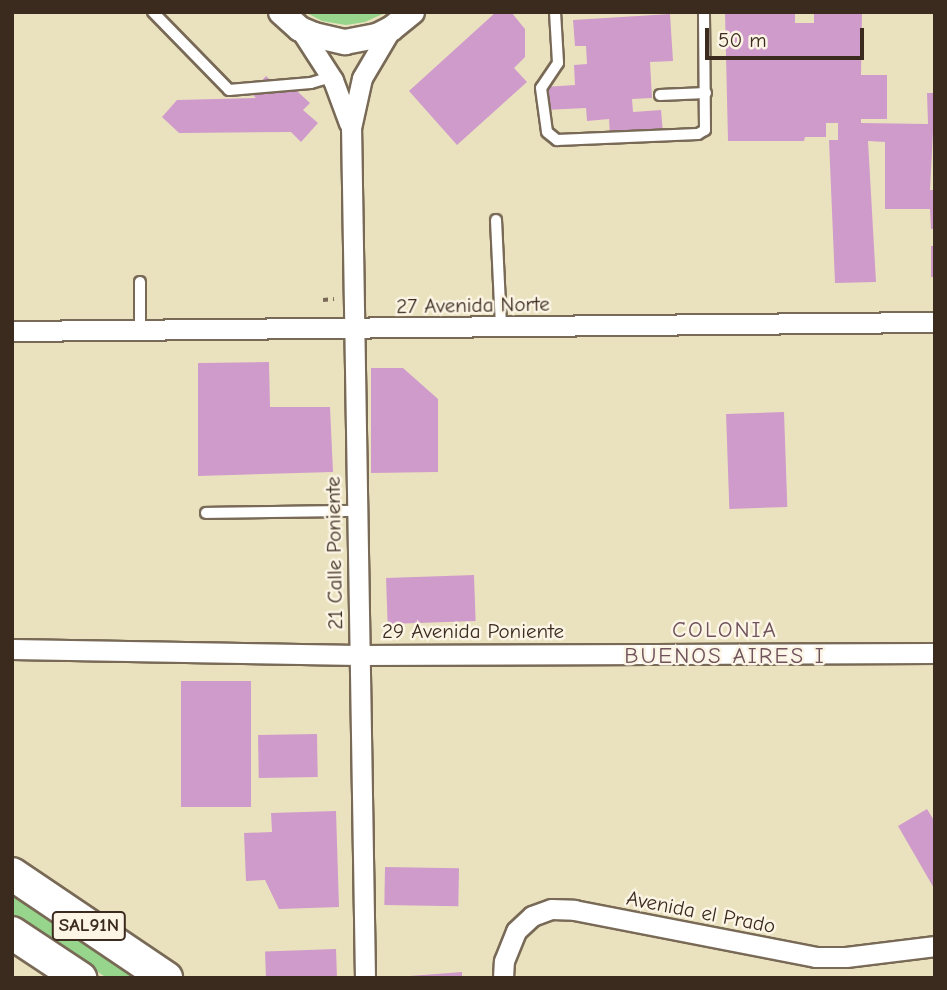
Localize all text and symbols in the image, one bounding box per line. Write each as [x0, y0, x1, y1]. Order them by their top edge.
scale bar [709, 14, 868, 58]
text: 50 m [718, 28, 767, 52]
street label: 27 Avenida Norte [396, 291, 550, 319]
street label: 21 Calle Poniente [320, 476, 348, 630]
district label: COLONIA BUENOS AIRES I [626, 616, 824, 670]
street label: 29 Avenida Poniente [382, 618, 564, 644]
street label: Avenida el Prado [624, 885, 778, 939]
road number: SAL91N [50, 910, 128, 942]

